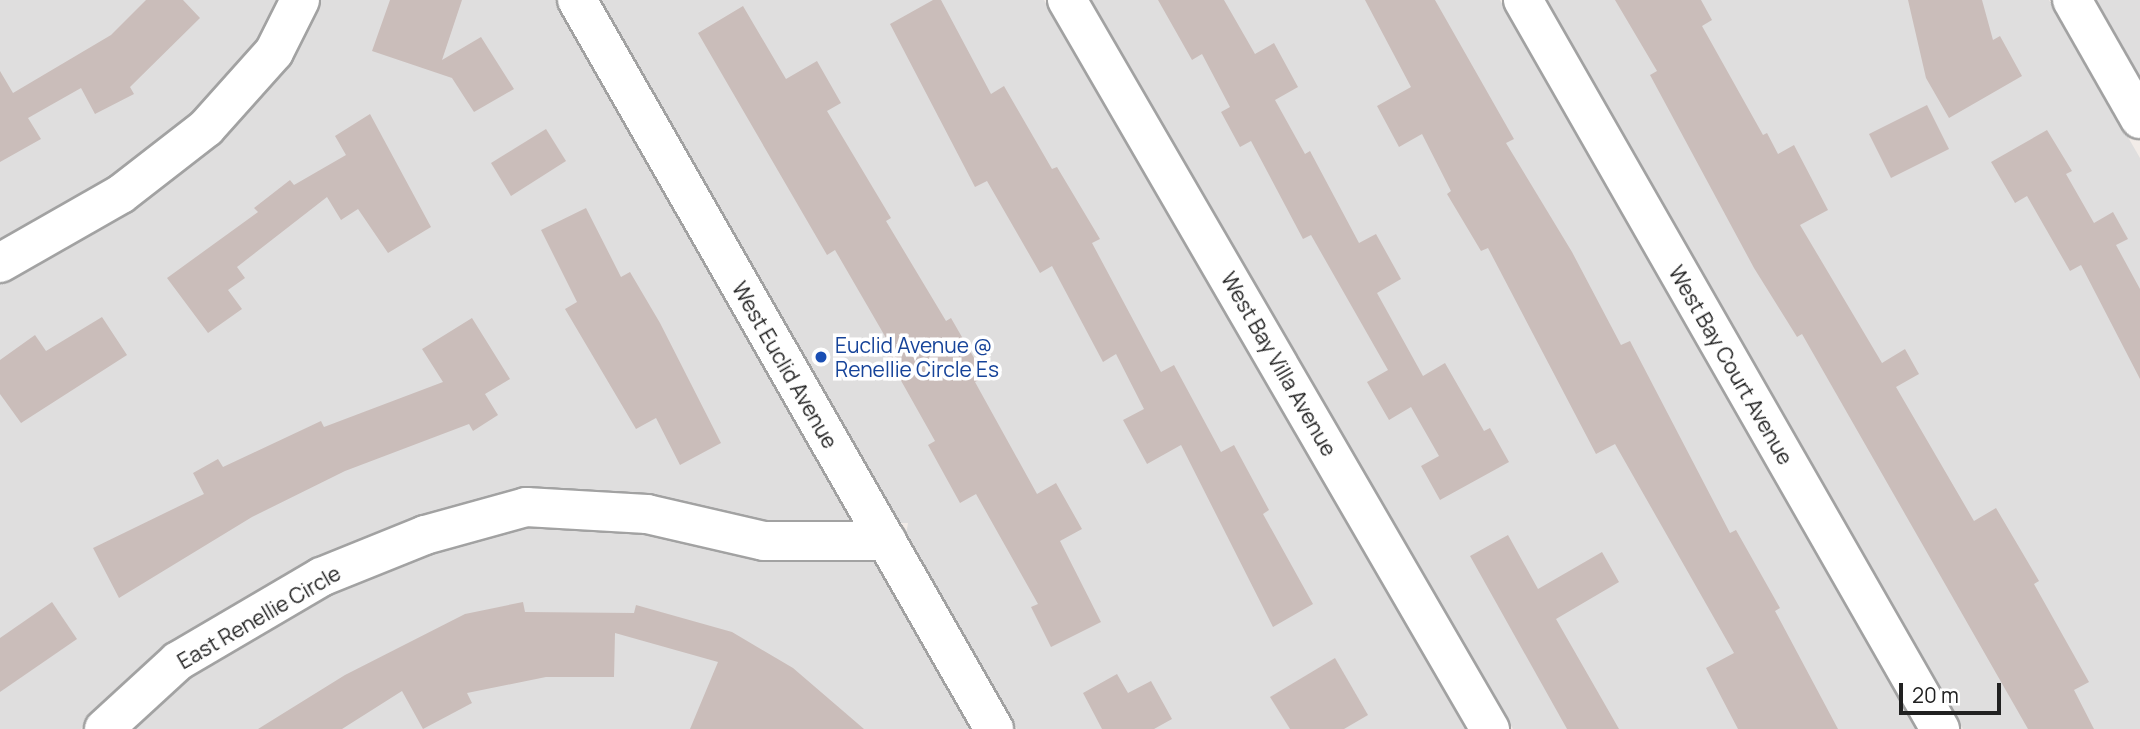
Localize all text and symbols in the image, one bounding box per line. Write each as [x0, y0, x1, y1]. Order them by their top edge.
street label: West Bay Court Avenue [1664, 261, 1798, 469]
street label: West Bay Villa Avenue [1216, 268, 1342, 460]
street label: West Euclid Avenue [727, 277, 843, 453]
place label: Euclid Avenue @ Renellie Circle Es [835, 332, 999, 382]
marker: Euclid Avenue @ Renellie Circle Es [813, 349, 829, 365]
street label: East Renellie Circle [173, 560, 345, 674]
scale bar [1902, 670, 2004, 714]
text: 20 m [1912, 681, 1959, 709]

